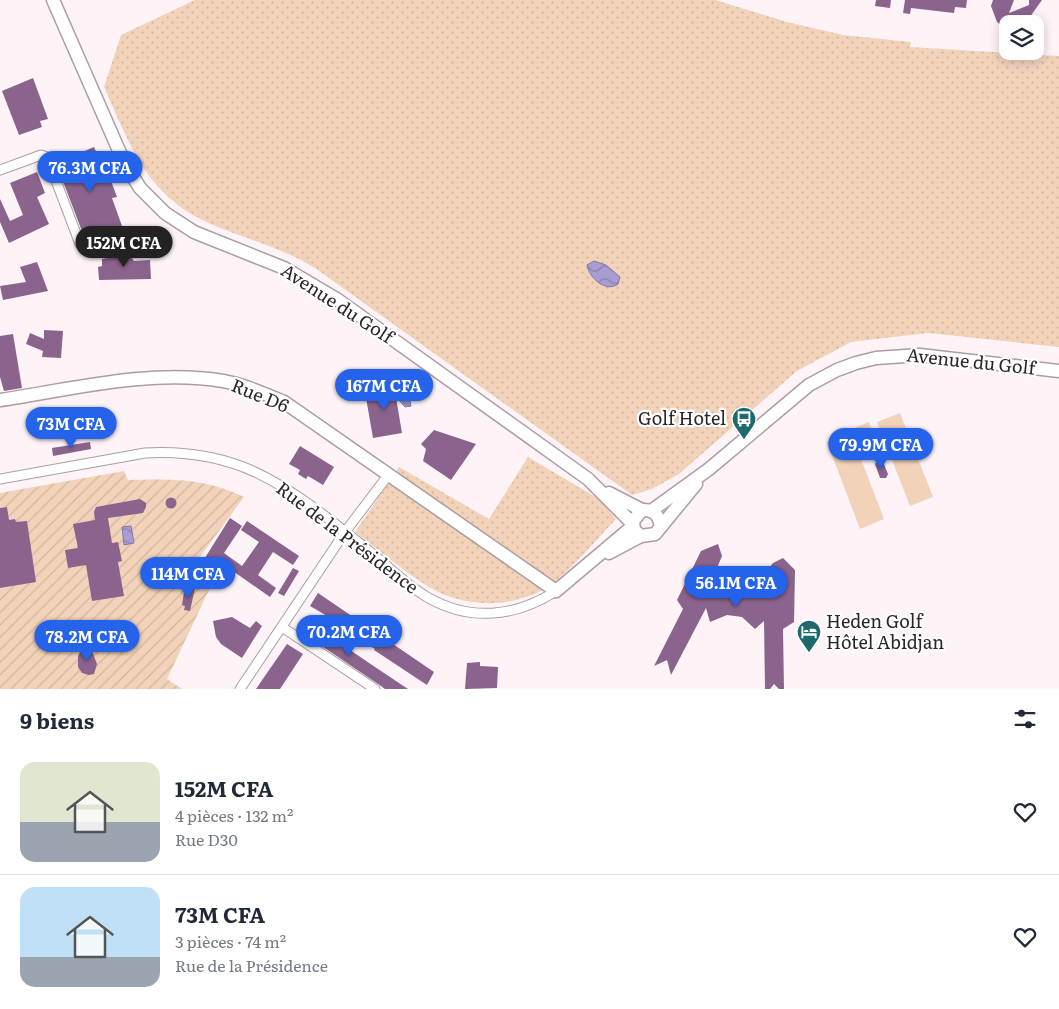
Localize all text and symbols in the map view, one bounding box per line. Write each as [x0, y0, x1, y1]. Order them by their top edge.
map controls [999, 15, 1044, 60]
button: layers [999, 15, 1044, 60]
pin: 76.3M CFA [33, 150, 147, 193]
text: 76.3M CFA [48, 155, 132, 179]
pin: 152M CFA [72, 226, 176, 268]
text: 152M CFA [87, 230, 161, 254]
street label: Avenue du Golf [276, 256, 401, 350]
street label: Avenue du Golf [905, 340, 1039, 381]
pin: 167M CFA [332, 368, 436, 411]
street label: Rue D6 [228, 371, 294, 418]
text: 167M CFA [346, 373, 422, 397]
place label: Golf Hotel [638, 404, 726, 431]
pin: 73M CFA [25, 406, 117, 449]
bus stop icon: Golf Hotel [731, 406, 757, 440]
text: 73M CFA [37, 411, 105, 435]
pin: 79.9M CFA [824, 428, 938, 470]
text: 79.9M CFA [839, 432, 923, 456]
street label: Rue de la Présidence [271, 474, 425, 599]
pin: 114M CFA [136, 556, 240, 599]
text: 114M CFA [151, 561, 225, 585]
pin: 56.1M CFA [679, 566, 793, 608]
text: 56.1M CFA [695, 570, 777, 594]
place label: Heden Golf Hôtel Abidjan [826, 607, 944, 655]
pin: 70.2M CFA [292, 614, 406, 657]
text: 70.2M CFA [307, 619, 391, 643]
hotel icon: Heden Golf Hôtel Abidjan [796, 619, 822, 653]
pin: 78.2M CFA [30, 620, 144, 662]
text: 78.2M CFA [45, 624, 129, 648]
text: 9 biens [20, 704, 94, 735]
icon: filters [1011, 705, 1039, 733]
text: 152M CFA [175, 772, 273, 803]
icon: home [60, 782, 120, 842]
icon: heart [1011, 798, 1039, 826]
text: 4 pièces · 132 m² [175, 803, 293, 827]
text: Rue D30 [175, 827, 238, 851]
text: 73M CFA [175, 898, 265, 929]
icon: home [60, 907, 120, 967]
icon: heart [1011, 923, 1039, 951]
text: 3 pièces · 74 m² [175, 929, 286, 953]
text: Rue de la Présidence [175, 953, 328, 977]

